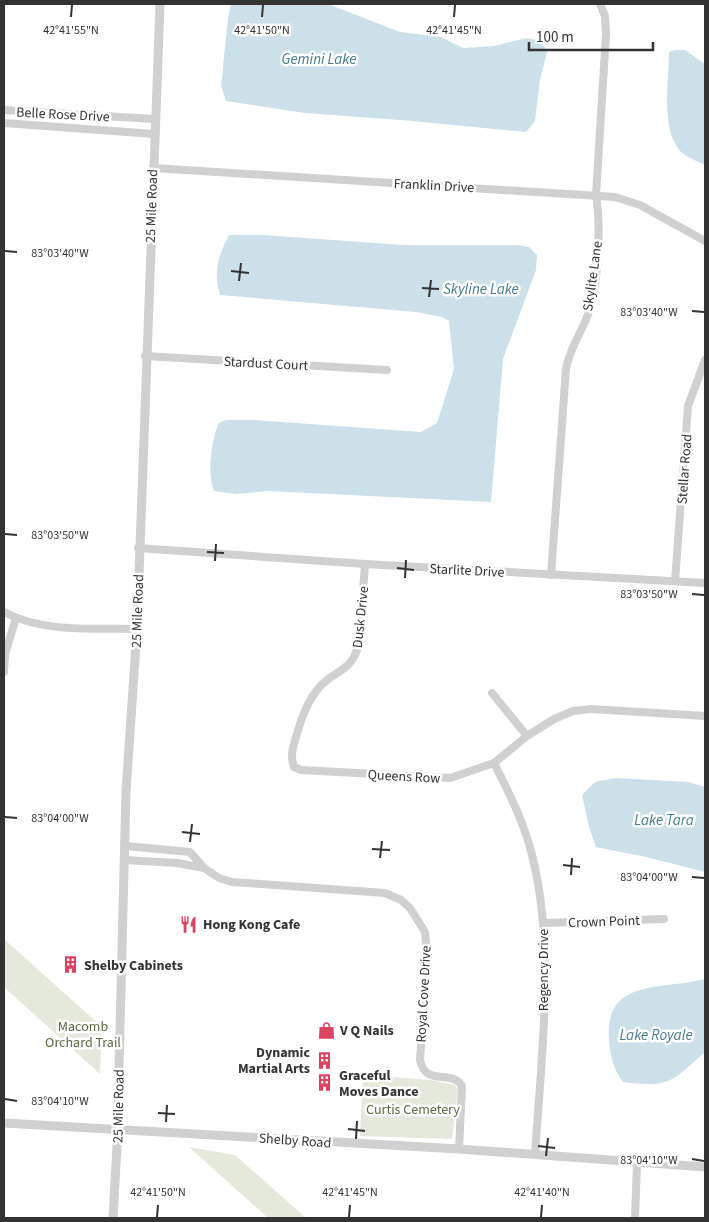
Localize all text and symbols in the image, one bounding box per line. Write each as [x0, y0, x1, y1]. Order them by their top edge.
scale bar [529, 20, 653, 52]
text: 42°41'55"N [43, 22, 99, 39]
text: 42°41'50"N [234, 22, 290, 39]
text: 42°41'45"N [426, 22, 482, 39]
text: 100 m [536, 27, 574, 48]
water label: Gemini Lake [282, 49, 356, 70]
street label: Belle Rose Drive [16, 103, 110, 127]
street label: 25 Mile Road [141, 169, 163, 243]
street label: Franklin Drive [393, 174, 475, 198]
street label: Skylite Lane [578, 240, 608, 313]
text: 83°03'40"W [31, 245, 89, 262]
water label: Skyline Lake [443, 279, 519, 300]
text: 83°03'40"W [620, 304, 678, 321]
street label: Stardust Court [223, 352, 309, 376]
street label: Stellar Road [673, 433, 697, 505]
text: 83°03'50"W [31, 527, 89, 544]
street label: Starlite Drive [429, 559, 505, 583]
street label: 25 Mile Road [127, 574, 149, 648]
street label: Dusk Drive [348, 585, 374, 649]
text: 83°03'50"W [620, 586, 678, 603]
street label: Queens Row [367, 765, 441, 789]
text: 83°04'00"W [31, 810, 89, 827]
water label: Lake Tara [634, 810, 694, 831]
text: 83°04'00"W [620, 869, 678, 886]
street label: Crown Point [568, 911, 641, 933]
restaurant icon: Hong Kong Cafe [179, 914, 199, 934]
place label: Hong Kong Cafe [203, 915, 300, 935]
street label: Regency Drive [534, 929, 554, 1011]
street label: Royal Cove Drive [411, 945, 437, 1043]
building icon: Shelby Cabinets [60, 955, 80, 975]
place label: Shelby Cabinets [84, 956, 183, 976]
park label: Macomb Orchard Trail [45, 1017, 121, 1053]
shop icon: V Q Nails [316, 1020, 336, 1040]
place label: V Q Nails [339, 1021, 394, 1041]
water label: Lake Royale [619, 1025, 693, 1046]
place label: Dynamic Martial Arts [238, 1043, 310, 1079]
building icon: Dynamic Martial Arts [314, 1050, 334, 1070]
place label: Graceful Moves Dance [339, 1066, 418, 1102]
street label: 25 Mile Road [108, 1069, 130, 1143]
building icon: Graceful Moves Dance [315, 1073, 335, 1093]
text: 83°04'10"W [31, 1093, 89, 1110]
park label: Curtis Cemetery [366, 1100, 460, 1120]
street label: Shelby Road [258, 1128, 332, 1154]
text: 83°04'10"W [620, 1152, 678, 1169]
text: 42°41'50"N [130, 1184, 186, 1201]
text: 42°41'45"N [322, 1184, 378, 1201]
text: 42°41'40"N [514, 1184, 570, 1201]

